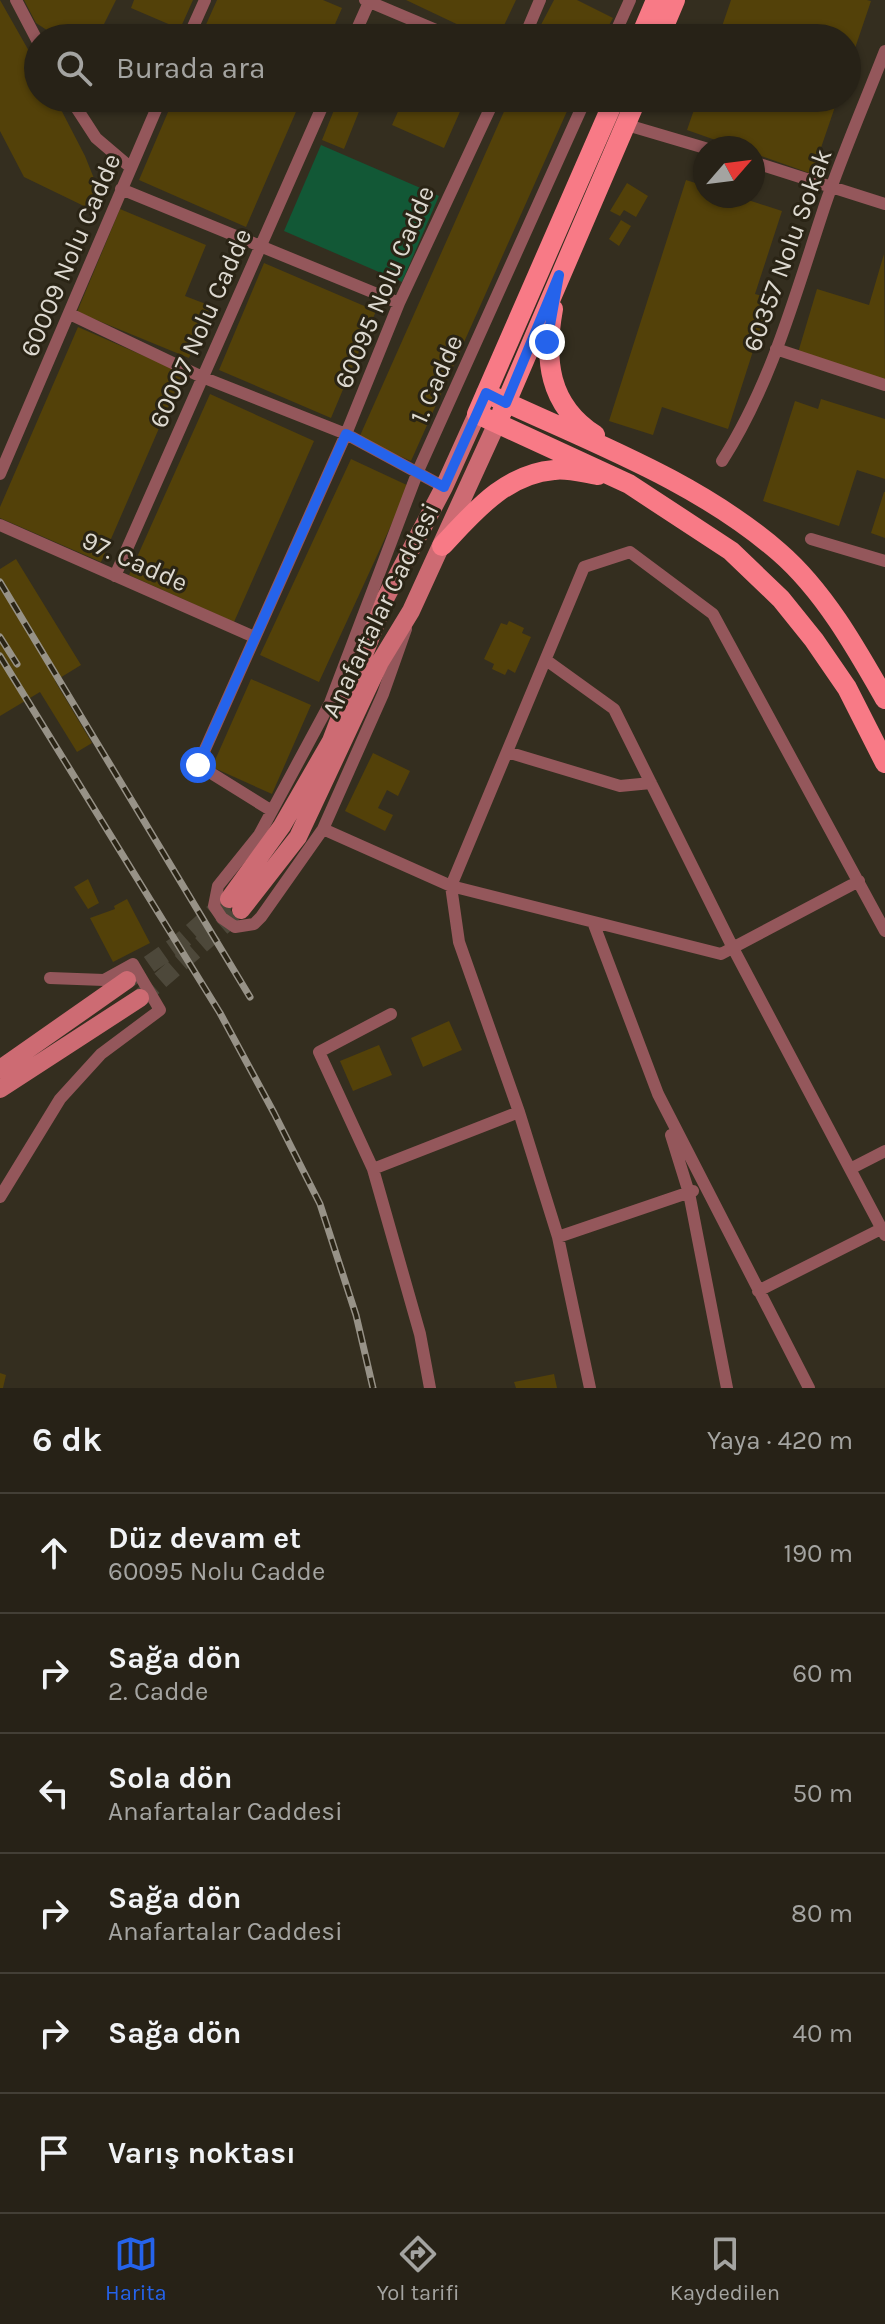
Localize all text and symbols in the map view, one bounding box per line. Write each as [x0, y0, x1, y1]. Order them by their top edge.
search box [24, 24, 861, 112]
icon: search [52, 46, 96, 90]
text: Burada ara [116, 50, 265, 86]
north arrow [693, 136, 765, 208]
street label: 60357 Nolu Sokak [736, 145, 839, 356]
street label: 60009 Nolu Cadde [14, 149, 127, 362]
street label: 60095 Nolu Cadde [328, 181, 441, 393]
street label: 60007 Nolu Cadde [143, 224, 258, 433]
route end [529, 324, 565, 360]
street label: 1. Cadde [403, 330, 470, 428]
street label: Anafartalar Caddesi [315, 498, 446, 722]
street label: 97. Cadde [77, 524, 192, 598]
route start [180, 747, 216, 783]
text: 6 dk [32, 1420, 102, 1460]
text: Yaya · 420 m [707, 1425, 853, 1456]
text: Düz devam et [108, 1520, 301, 1556]
icon: ahead [32, 1531, 76, 1575]
text: 190 m [783, 1538, 853, 1569]
text: 60095 Nolu Cadde [108, 1556, 325, 1587]
text: Sağa dön [108, 1640, 241, 1676]
icon: right [32, 1651, 76, 1695]
text: 60 m [792, 1658, 853, 1689]
text: 2. Cadde [108, 1676, 208, 1707]
text: Sola dön [108, 1760, 232, 1796]
icon: left [32, 1771, 76, 1815]
text: 50 m [792, 1778, 853, 1809]
text: Anafartalar Caddesi [108, 1796, 343, 1827]
text: Sağa dön [108, 1880, 241, 1916]
icon: right [32, 1891, 76, 1935]
text: 80 m [791, 1898, 853, 1929]
text: Anafartalar Caddesi [108, 1916, 343, 1947]
icon: right [32, 2011, 76, 2055]
text: Sağa dön [108, 2015, 241, 2051]
text: 40 m [793, 2018, 853, 2049]
icon: arrive [32, 2131, 76, 2175]
text: Varış noktası [108, 2135, 296, 2171]
tab: Harita [105, 2232, 167, 2306]
tab: Yol tarifi [377, 2232, 460, 2306]
tab: Kaydedilen [670, 2232, 780, 2306]

